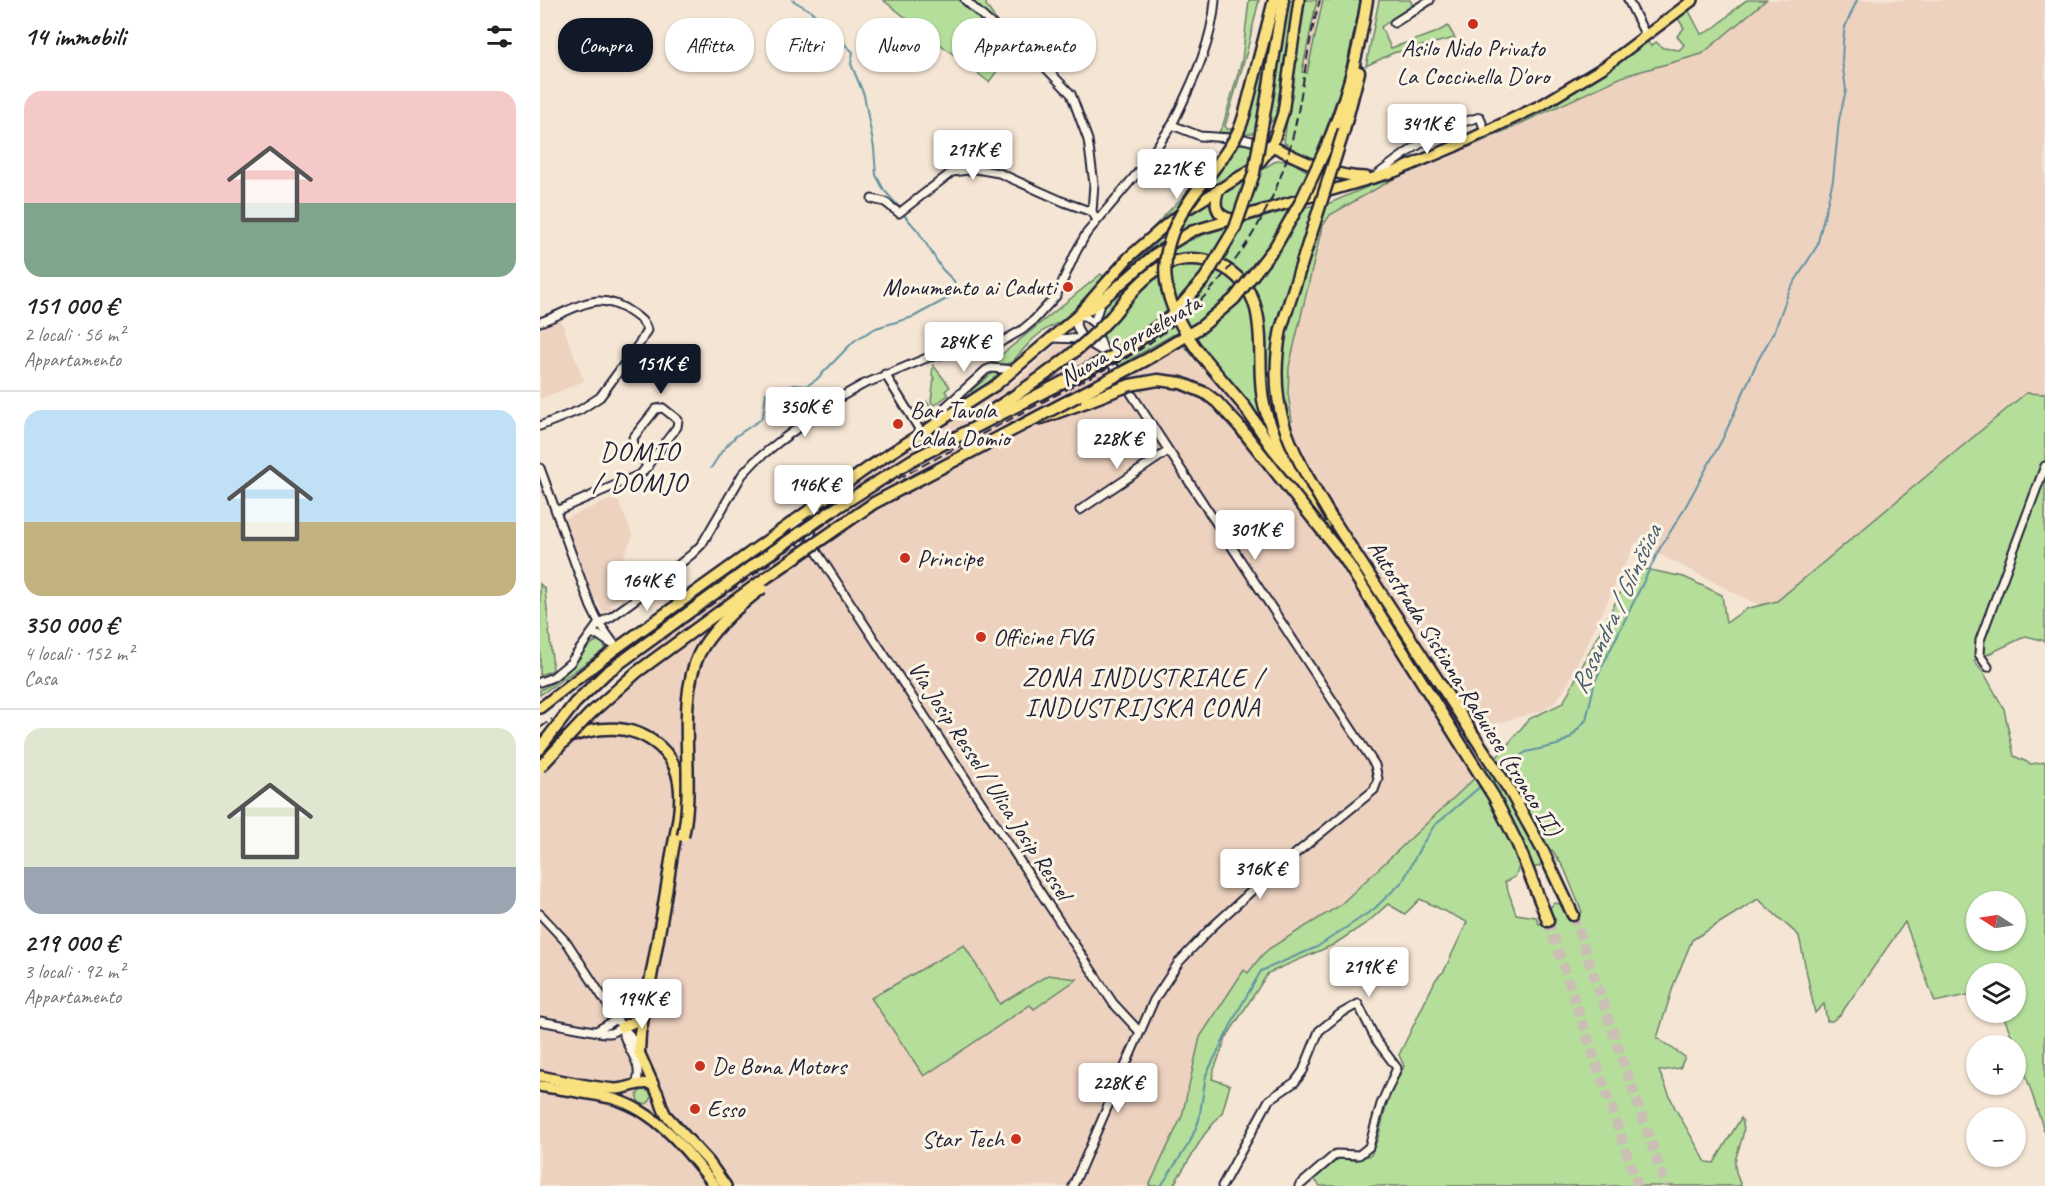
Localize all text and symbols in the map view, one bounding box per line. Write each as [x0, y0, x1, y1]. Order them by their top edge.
marker: Asilo Nido Privato La Coccinella D'oro [1466, 17, 1480, 31]
chip: Compra [558, 18, 653, 72]
chip: Affitta [665, 18, 754, 72]
chip: Filtri [766, 18, 844, 72]
chip: Nuovo [856, 18, 940, 72]
chip: Appartamento [952, 18, 1096, 72]
text: 14 immobili [24, 20, 125, 53]
icon: filters [483, 20, 516, 53]
place label: Asilo Nido Privato La Coccinella D'oro [1397, 33, 1552, 91]
pin: 341K € [1378, 104, 1476, 155]
text: 341K € [1402, 111, 1453, 136]
icon: home [216, 130, 324, 238]
pin: 217K € [924, 130, 1022, 181]
text: 217K € [948, 137, 998, 162]
pin: 221K € [1128, 149, 1226, 200]
text: 221K € [1152, 156, 1203, 181]
place label: Monumento ai Caduti [883, 272, 1059, 302]
marker: Monumento ai Caduti [1061, 280, 1075, 294]
street label: Nuova Sopraelevata [1054, 286, 1208, 392]
text: 151 000 € [24, 289, 118, 322]
text: 2 locali · 56 m² [24, 322, 124, 347]
pin: 284K € [915, 322, 1013, 373]
text: 284K € [939, 329, 990, 354]
pin: 151K € [612, 344, 710, 395]
text: Appartamento [24, 347, 121, 372]
text: 151K € [636, 351, 686, 376]
pin: 350K € [756, 387, 854, 438]
text: 350K € [780, 394, 830, 419]
place label: Bar Tavola Calda Domio [910, 395, 1012, 453]
marker: Bar Tavola Calda Domio [891, 417, 905, 431]
pin: 228K € [1068, 419, 1166, 470]
text: 228K € [1092, 426, 1143, 451]
district label: DOMIO / DOMJO [592, 434, 689, 499]
icon: home [216, 449, 324, 557]
pin: 146K € [765, 465, 863, 516]
text: 146K € [788, 472, 840, 497]
pin: 301K € [1206, 510, 1304, 561]
text: 301K € [1230, 517, 1281, 542]
water label: Rosandra / Glinščica [1562, 518, 1670, 699]
street label: Autostrada Sistiana-Rabuiese (tronco II) [1361, 534, 1569, 843]
place label: Principe [917, 543, 985, 573]
marker: Principe [898, 551, 912, 565]
pin: 164K € [598, 561, 696, 612]
text: 164K € [621, 568, 673, 593]
text: 350 000 € [24, 608, 118, 641]
place label: Officine FVG [993, 622, 1095, 652]
marker: Officine FVG [974, 630, 988, 644]
text: 4 locali · 152 m² [24, 641, 133, 666]
street label: Via Josip Ressel / Ulica Josip Ressel [902, 655, 1081, 908]
district label: ZONA INDUSTRIALE / INDUSTRIJSKA CONA [1022, 661, 1268, 724]
text: Casa [24, 666, 57, 691]
icon: home [216, 767, 324, 875]
pin: 316K € [1211, 849, 1309, 900]
text: 316K € [1234, 856, 1286, 881]
north arrow [1966, 891, 2026, 951]
map controls [1966, 891, 2026, 1167]
text: 219 000 € [24, 926, 118, 959]
pin: 219K € [1320, 947, 1418, 998]
text: 219K € [1344, 954, 1394, 979]
text: 3 locali · 92 m² [24, 959, 124, 984]
button: layers [1966, 963, 2026, 1023]
pin: 194K € [593, 979, 691, 1030]
text: Appartamento [24, 984, 121, 1009]
text: 194K € [617, 986, 667, 1011]
button: + [1966, 1035, 2026, 1095]
place label: De Bona Motors [712, 1051, 849, 1081]
marker: De Bona Motors [693, 1059, 707, 1073]
pin: 228K € [1069, 1063, 1167, 1114]
text: 228K € [1093, 1070, 1144, 1095]
place label: Esso [707, 1094, 746, 1124]
marker: Esso [688, 1102, 702, 1116]
button: − [1966, 1107, 2026, 1167]
place label: Star Tech [922, 1124, 1006, 1154]
marker: Star Tech [1009, 1132, 1023, 1146]

